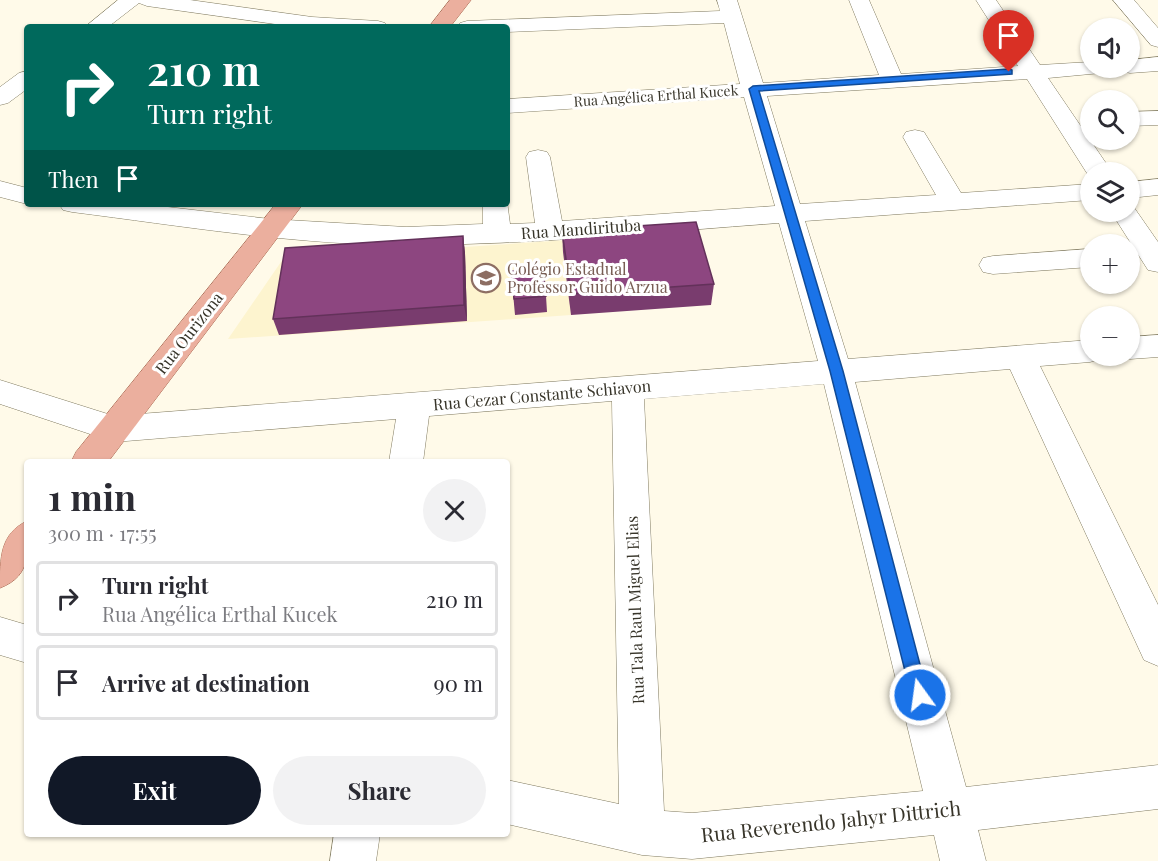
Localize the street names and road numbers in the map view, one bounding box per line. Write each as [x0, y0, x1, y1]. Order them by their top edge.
street label: Rua Angélica Erthal Kucek [573, 80, 739, 111]
street label: Rua Mandirituba [520, 214, 642, 243]
street label: Rua Ourizona [150, 287, 227, 378]
street label: Rua Cezar Constante Schiavon [432, 374, 652, 414]
street label: Rua Tala Raul Miguel Elias [621, 516, 648, 705]
street label: Rua Reverendo Jahyr Dittrich [700, 793, 962, 848]

